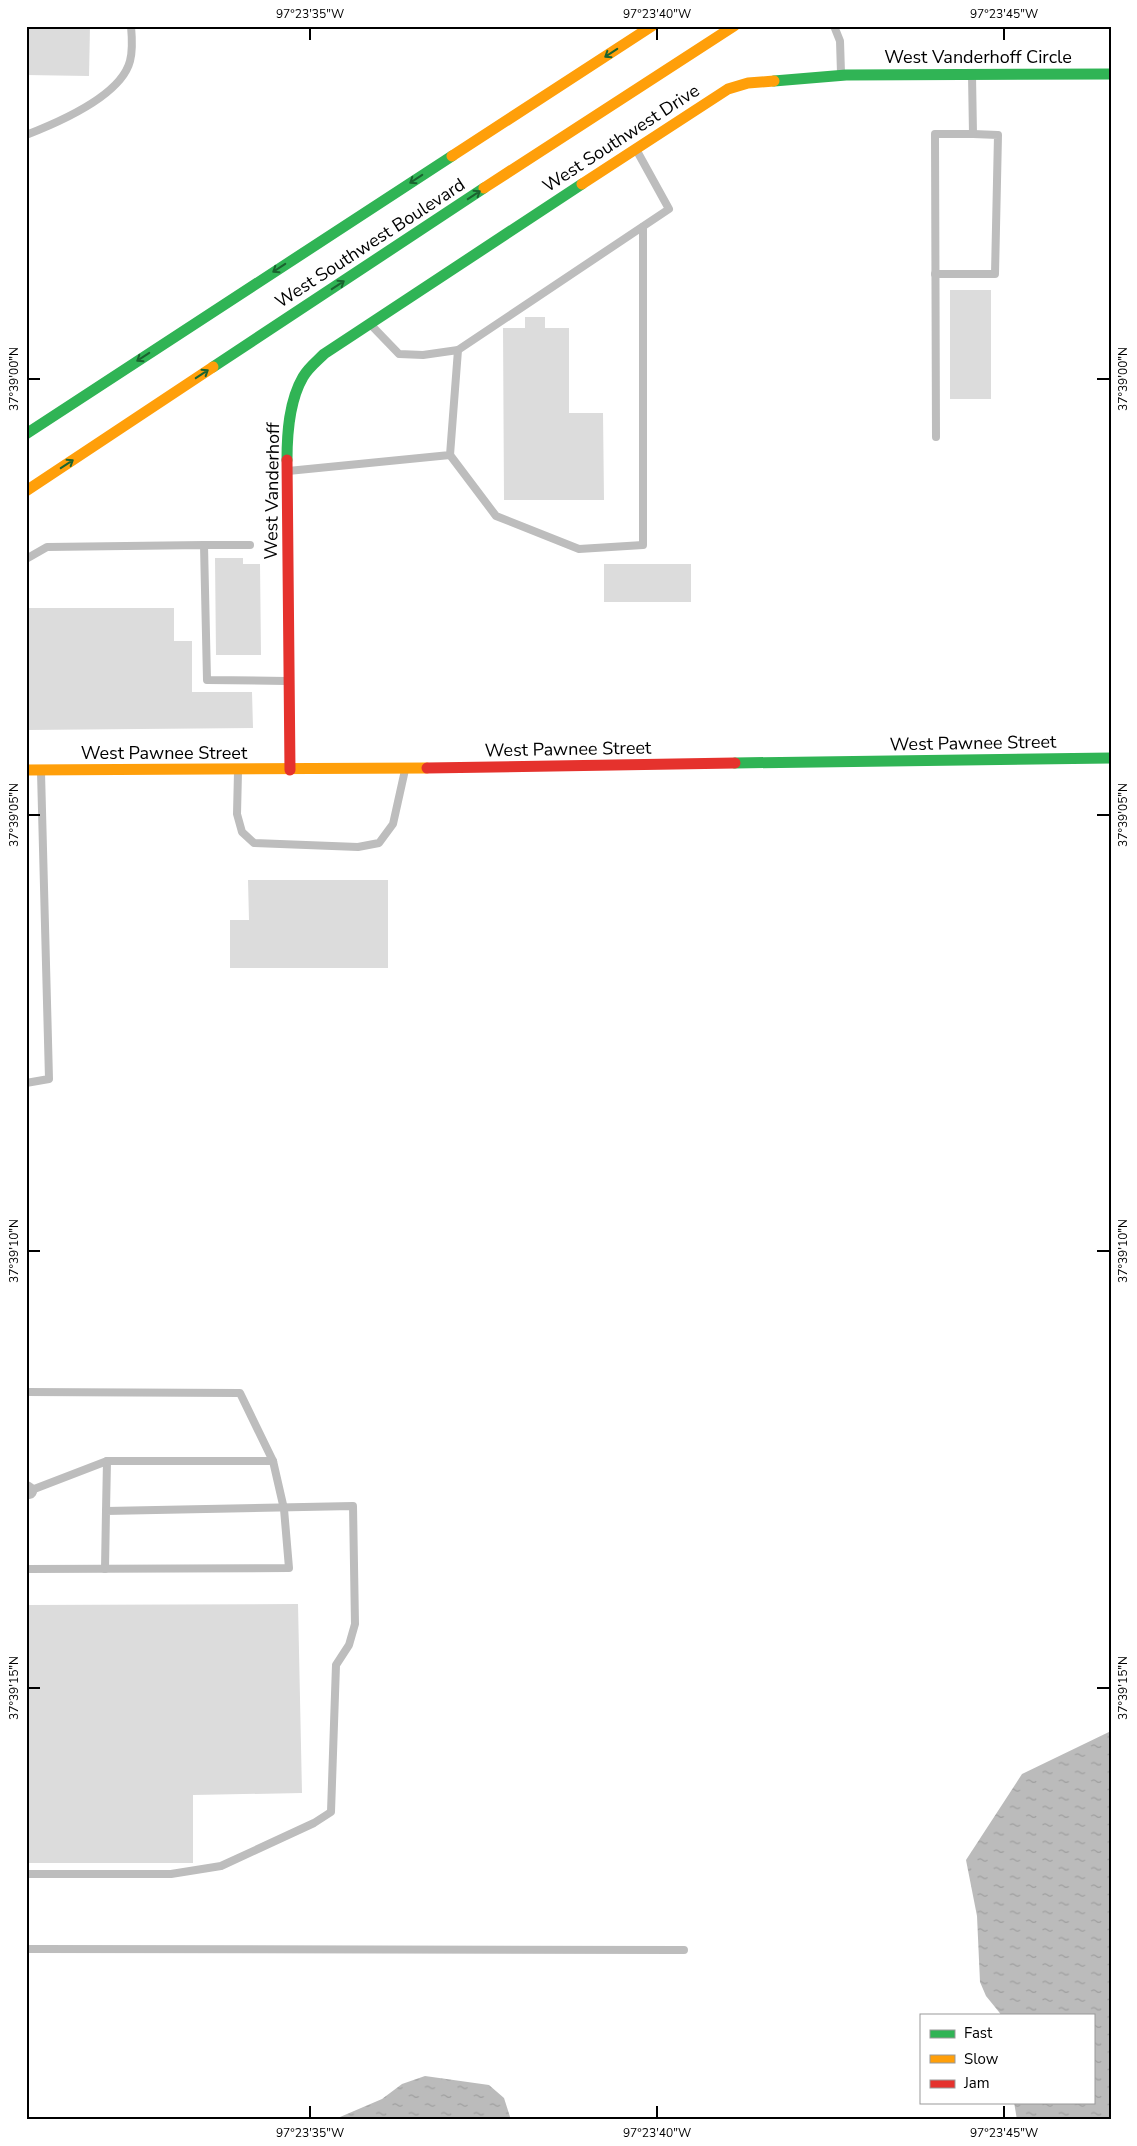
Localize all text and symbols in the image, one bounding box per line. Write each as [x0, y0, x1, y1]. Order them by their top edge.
text: 97°23'35"W [276, 6, 344, 22]
text: 97°23'40"W [623, 6, 691, 22]
text: 97°23'45"W [970, 6, 1038, 22]
street label: West Vanderhoff Circle [884, 45, 1072, 69]
one-way arrow [604, 48, 618, 58]
street label: West Southwest Drive [538, 78, 704, 198]
street label: West Southwest Boulevard [270, 172, 470, 314]
one-way arrow [409, 175, 423, 185]
one-way arrow [466, 190, 480, 200]
one-way arrow [273, 263, 287, 273]
one-way arrow [331, 280, 345, 290]
text: 37°39'00"N [6, 347, 22, 411]
text: 37°39'00"N [1115, 347, 1131, 411]
one-way arrow [137, 352, 151, 362]
one-way arrow [195, 369, 209, 379]
street label: West Vanderhoff [259, 421, 285, 560]
one-way arrow [60, 459, 74, 469]
street label: West Pawnee Street [890, 730, 1057, 756]
street label: West Pawnee Street [485, 736, 652, 762]
street label: West Pawnee Street [81, 741, 248, 765]
text: 37°39'05"N [6, 783, 22, 847]
text: 37°39'05"N [1115, 783, 1131, 847]
text: 37°39'10"N [6, 1219, 22, 1283]
text: 37°39'10"N [1115, 1219, 1131, 1283]
text: 37°39'15"N [6, 1656, 22, 1720]
text: 37°39'15"N [1115, 1656, 1131, 1720]
legend [920, 2014, 1094, 2104]
text: Fast [964, 2023, 993, 2043]
text: Slow [964, 2049, 999, 2069]
text: Jam [963, 2073, 990, 2093]
text: 97°23'35"W [276, 2125, 344, 2141]
text: 97°23'40"W [623, 2125, 691, 2141]
text: 97°23'45"W [970, 2125, 1038, 2141]

